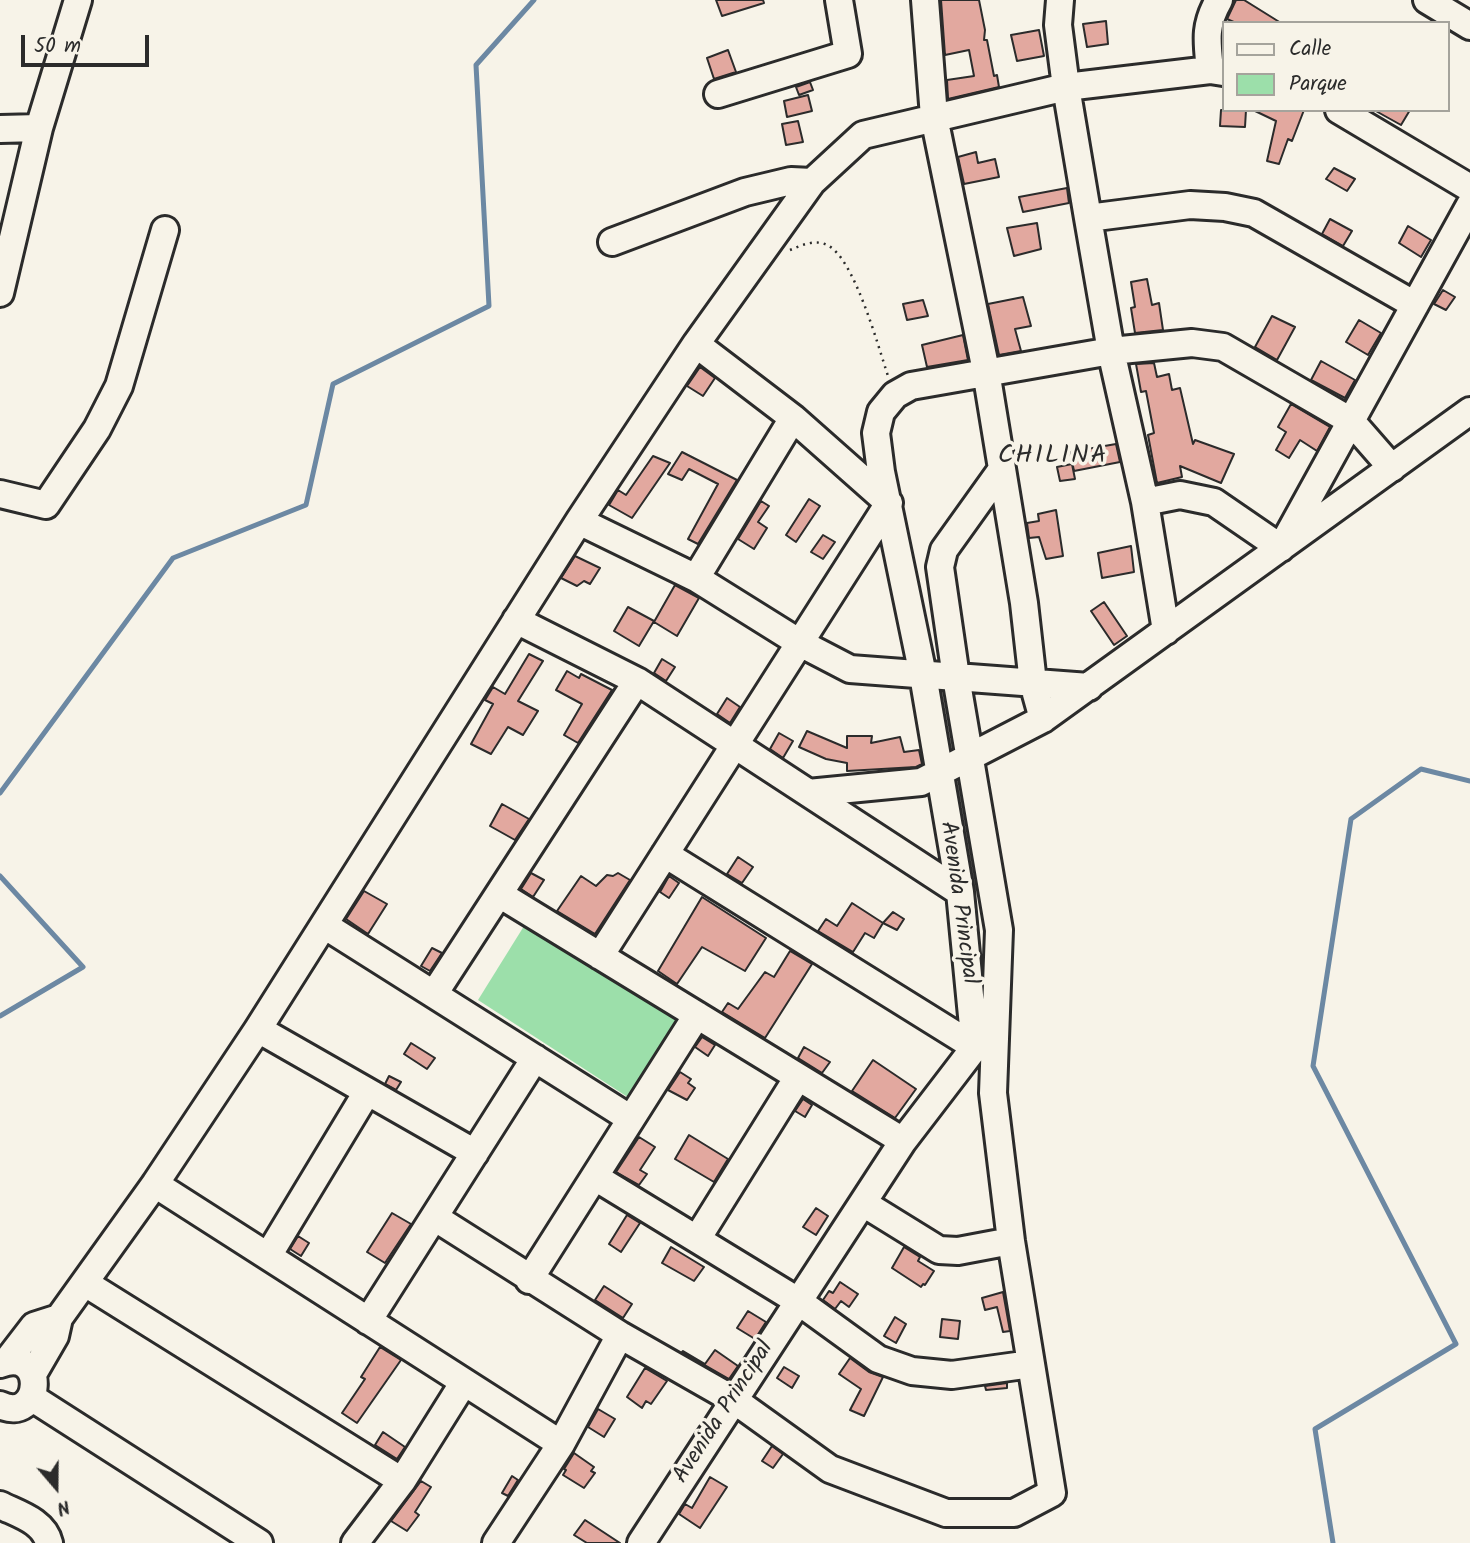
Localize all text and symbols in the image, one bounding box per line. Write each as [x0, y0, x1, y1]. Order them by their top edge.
scale bar [24, 21, 152, 65]
legend [1222, 21, 1449, 112]
text: 50 m [34, 30, 81, 63]
text: Calle [1289, 33, 1331, 66]
text: Parque [1289, 68, 1347, 101]
district label: CHILINA [999, 442, 1107, 474]
street label: Avenida Principal [932, 820, 982, 986]
street label: Avenida Principal [669, 1337, 781, 1489]
north arrow [21, 1452, 91, 1522]
text: N [52, 1491, 74, 1523]

